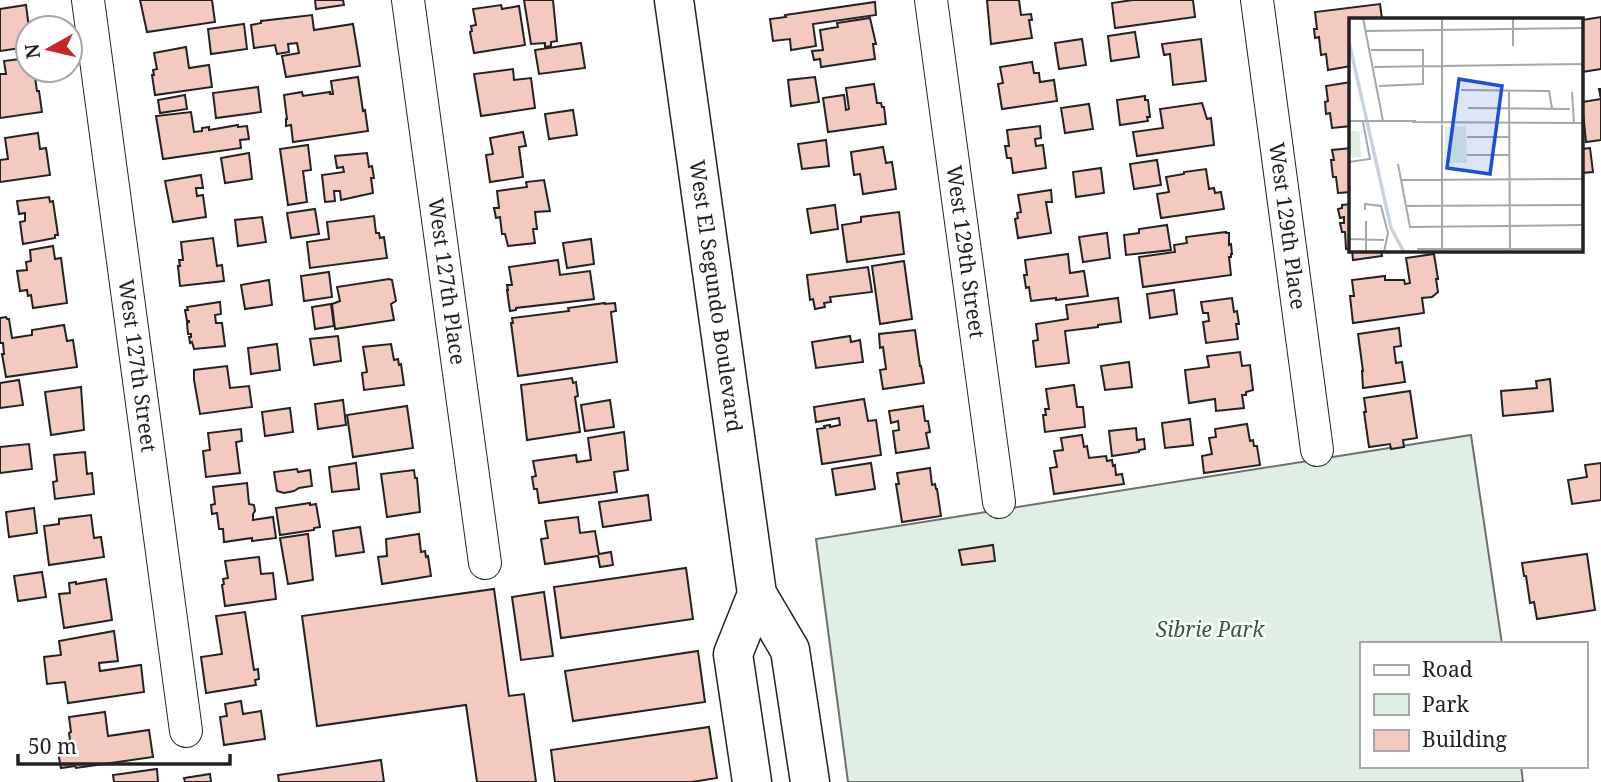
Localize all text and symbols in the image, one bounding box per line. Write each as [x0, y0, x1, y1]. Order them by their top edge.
north arrow [14, 14, 84, 84]
inset map [1349, 18, 1584, 252]
text: N [18, 42, 46, 61]
street label: West 129th Place [1263, 141, 1313, 311]
street label: West El Segundo Boulevard [684, 158, 749, 434]
street label: West 129th Street [941, 163, 992, 340]
street label: West 127th Place [422, 196, 473, 367]
street label: West 127th Street [113, 277, 163, 454]
park label: Sibrie Park [1156, 615, 1265, 643]
legend [1360, 642, 1587, 768]
text: Road [1422, 655, 1473, 683]
text: Park [1422, 690, 1469, 718]
scale bar [18, 722, 229, 766]
text: Building [1422, 725, 1507, 753]
text: 50 m [28, 732, 77, 760]

